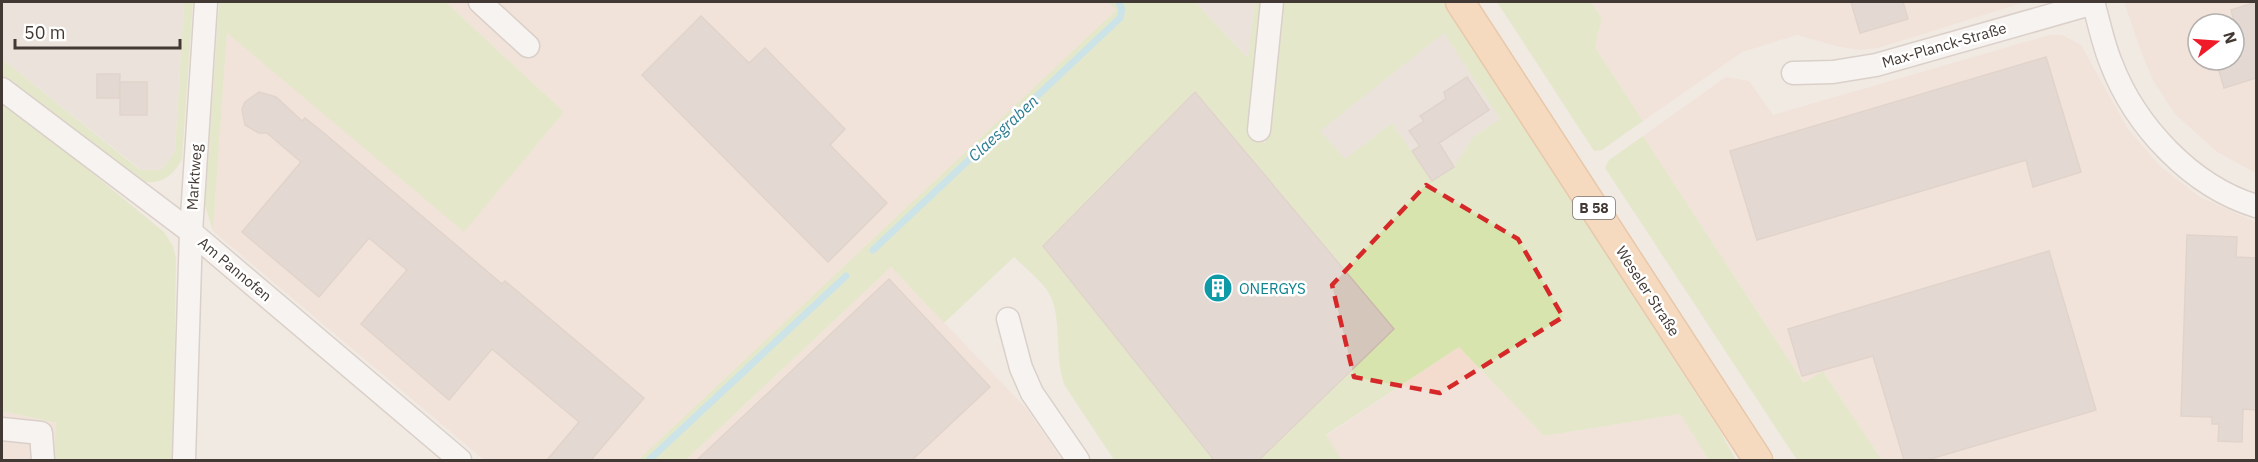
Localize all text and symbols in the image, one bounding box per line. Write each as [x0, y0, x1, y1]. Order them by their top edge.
scale bar [15, 12, 180, 50]
north arrow [2186, 12, 2246, 72]
street label: Max-Planck-Straße [1880, 18, 2008, 72]
text: 50 m [24, 21, 66, 44]
text: N [2219, 29, 2242, 46]
water label: Claesgraben [964, 91, 1042, 165]
street label: Marktweg [182, 143, 206, 211]
road number: B 58 [1573, 197, 1615, 219]
street label: Am Pannofen [194, 233, 276, 305]
street label: Weseler Straße [1612, 242, 1684, 340]
building icon: ONERGYS [1202, 272, 1234, 304]
place label: ONERGYS [1239, 279, 1306, 298]

